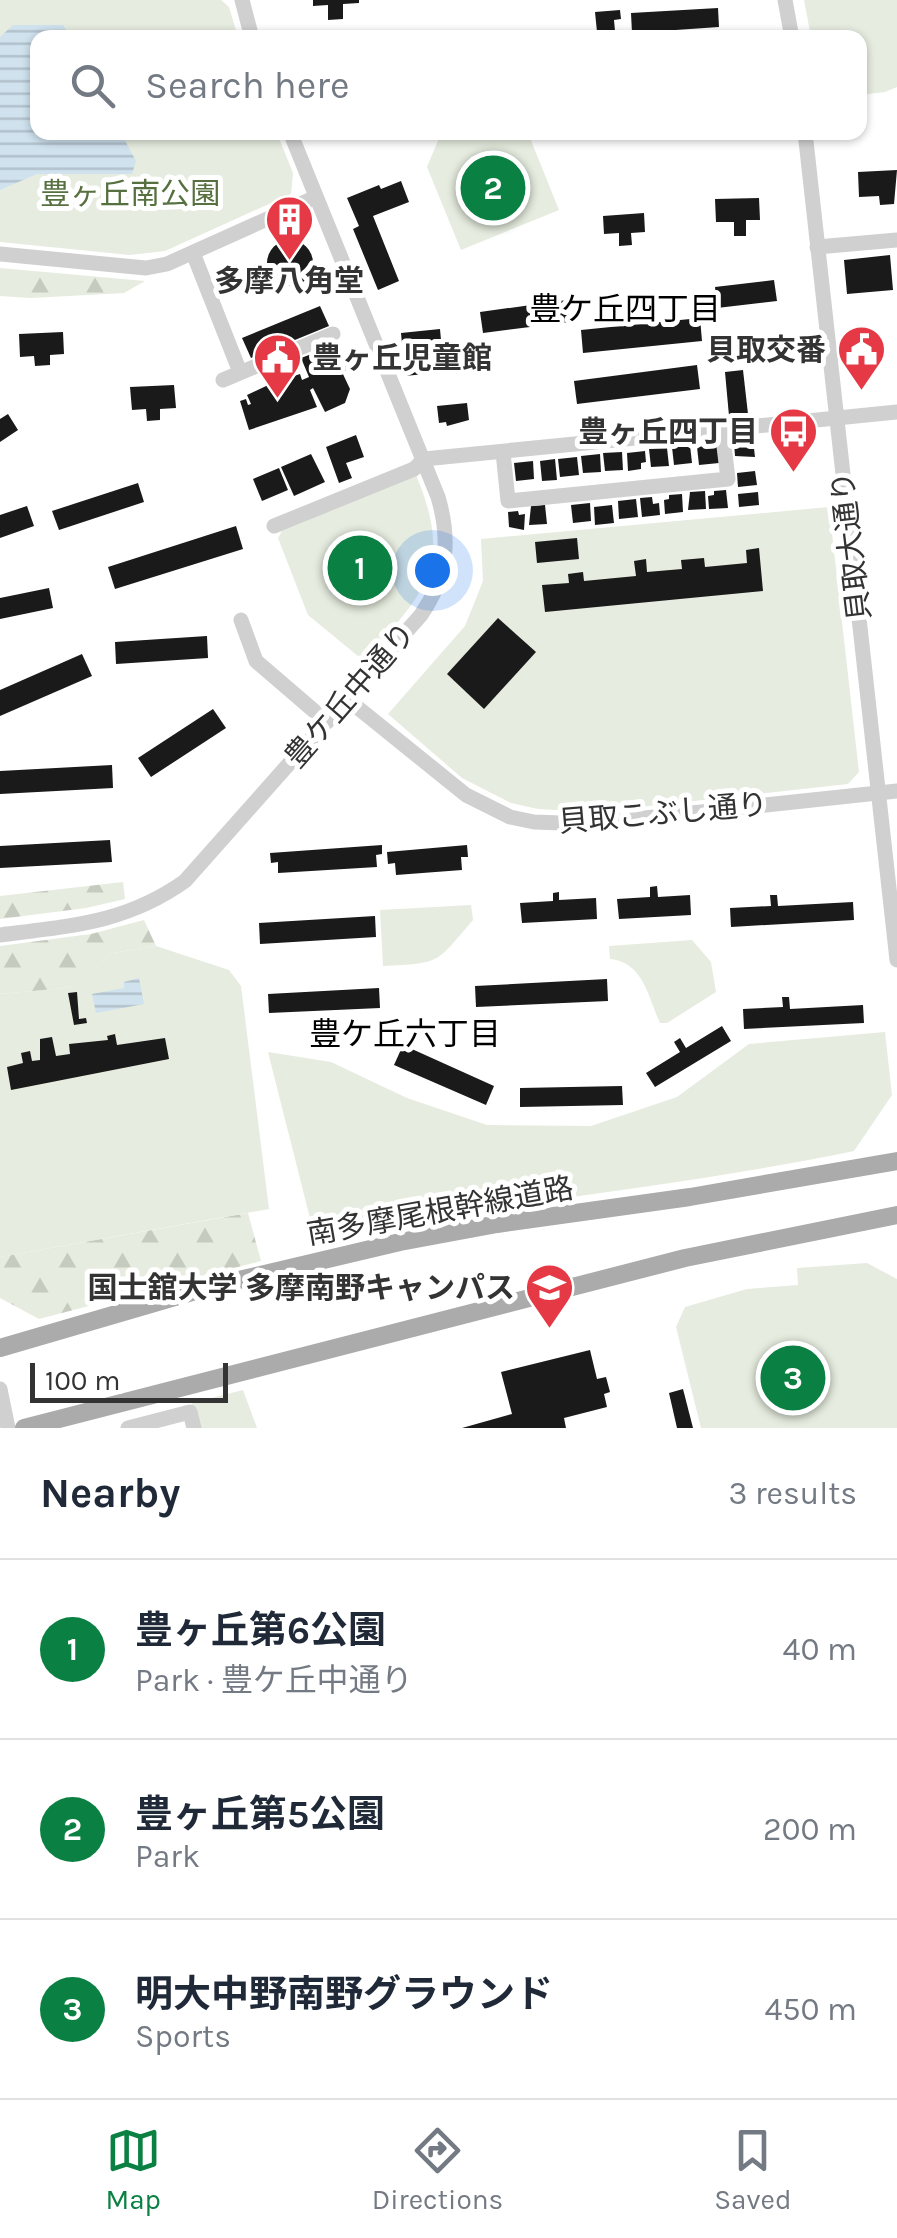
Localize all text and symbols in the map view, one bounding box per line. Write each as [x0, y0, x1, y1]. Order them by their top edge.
search box [30, 30, 867, 140]
icon: search [65, 58, 120, 113]
text: Search here [145, 63, 349, 108]
pin: 2 [460, 150, 526, 226]
park label: 豊ヶ丘南公園 [40, 176, 220, 212]
building icon: 多摩八角堂 [263, 194, 315, 262]
place label: 多摩八角堂 [214, 263, 364, 299]
district label: 豊ケ丘四丁目 [529, 291, 721, 328]
public building icon: 貝取交番 [835, 324, 887, 392]
public building icon: 豊ヶ丘児童館 [251, 332, 303, 400]
place label: 貝取交番 [706, 332, 826, 368]
place label: 豊ヶ丘児童館 [312, 340, 492, 376]
bus stop icon: 豊ヶ丘四丁目 [767, 406, 819, 474]
place label: 豊ヶ丘四丁目 [578, 414, 758, 450]
street label: 貝取大通り [824, 469, 878, 623]
pin: 1 [328, 530, 392, 606]
your location [407, 545, 458, 596]
street label: 豊ケ丘中通り [277, 615, 423, 775]
street label: 貝取こぶし通り [557, 786, 769, 840]
district label: 豊ケ丘六丁目 [309, 1016, 501, 1053]
street label: 南多摩尾根幹線道路 [304, 1170, 576, 1252]
school or university icon: 国士舘大学 多摩南野キャンパス [524, 1262, 576, 1330]
place label: 国士舘大学 多摩南野キャンパス [87, 1270, 515, 1306]
pin: 3 [760, 1340, 826, 1416]
scale bar [30, 1358, 228, 1402]
text: 100 m [45, 1364, 120, 1397]
text: Nearby [40, 1468, 180, 1518]
text: 3 results [729, 1475, 857, 1512]
text: 豊ヶ丘第6公園 [135, 1608, 386, 1653]
text: 1 [67, 1631, 78, 1668]
text: 40 m [783, 1631, 857, 1668]
text: Park · 豊ケ丘中通り [135, 1662, 413, 1699]
text: 豊ヶ丘第5公園 [135, 1792, 385, 1837]
text: 2 [63, 1811, 82, 1848]
text: 200 m [763, 1811, 857, 1848]
text: Park [135, 1838, 200, 1875]
text: 明大中野南野グラウンド [135, 1972, 553, 2017]
text: 3 [63, 1991, 82, 2028]
text: 450 m [765, 1991, 857, 2028]
text: Sports [135, 2018, 231, 2055]
tab: Map [105, 2123, 161, 2216]
tab: Directions [372, 2123, 503, 2216]
tab: Saved [714, 2123, 792, 2216]

